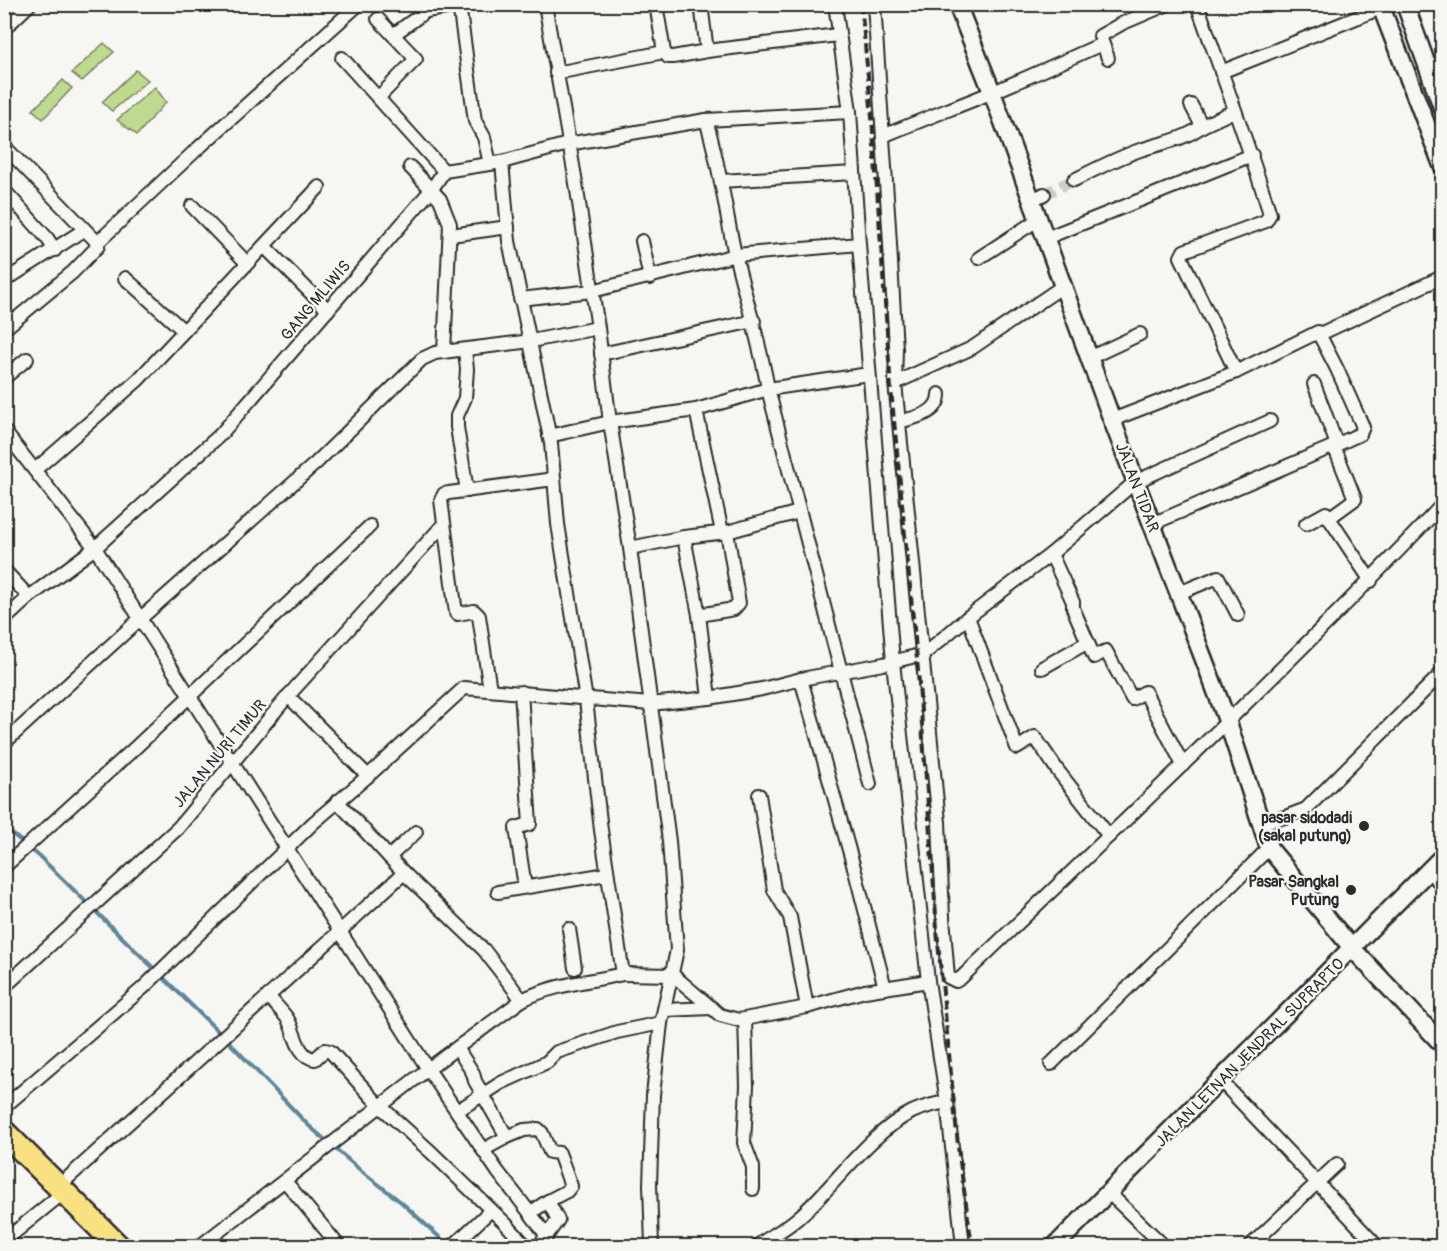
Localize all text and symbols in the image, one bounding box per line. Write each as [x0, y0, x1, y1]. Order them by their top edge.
street label: GANG MLIWIS [276, 257, 355, 345]
street label: JALAN TIDAR [1111, 440, 1163, 535]
street label: JALAN NURI TIMUR [169, 695, 271, 812]
place label: pasar sidodadi (sakal putung) [1258, 808, 1352, 846]
marker: pasar sidodadi (sakal putung) [1357, 819, 1371, 833]
place label: Pasar Sangkal Putung [1248, 872, 1339, 910]
marker: Pasar Sangkal Putung [1344, 883, 1358, 897]
street label: JALAN LETNAN JENDRAL SUPRAPTO [1151, 954, 1348, 1151]

